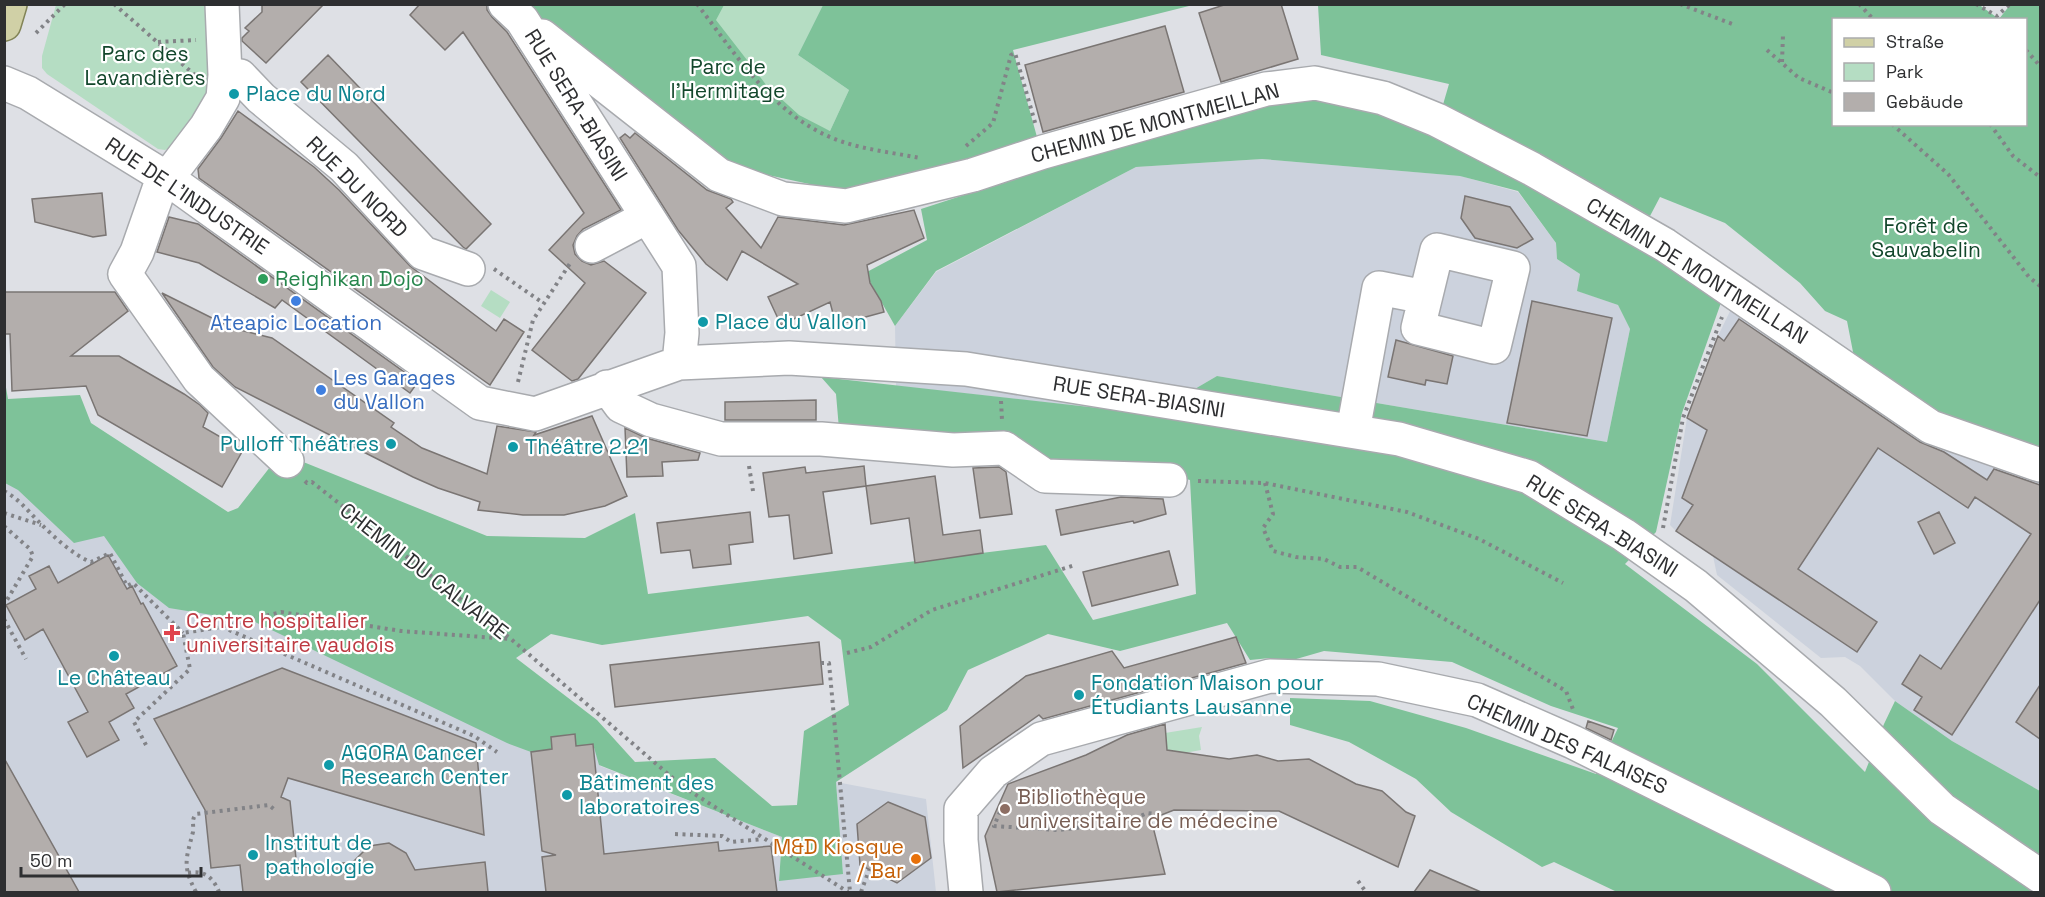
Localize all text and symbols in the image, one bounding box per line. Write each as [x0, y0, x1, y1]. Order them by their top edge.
legend [1832, 18, 2027, 126]
street label: RUE SERA-BIASINI [519, 24, 634, 186]
text: Straße [1886, 30, 1944, 53]
park label: Parc des Lavandières [84, 40, 206, 91]
park label: Parc de l'Hermitage [670, 53, 786, 104]
text: Park [1886, 60, 1924, 83]
street label: CHEMIN DE MONTMEILLAN [1027, 76, 1282, 169]
place label: Place du Nord [246, 80, 386, 107]
marker: Place du Nord [227, 87, 241, 101]
text: Gebäude [1886, 90, 1964, 113]
street label: RUE DU NORD [301, 130, 414, 243]
street label: RUE DE L'INDUSTRIE [100, 131, 274, 260]
street label: CHEMIN DE MONTMEILLAN [1581, 191, 1813, 350]
park label: Forêt de Sauvabelin [1871, 212, 1981, 263]
place label: Reighikan Dojo [275, 265, 424, 292]
marker: Reighikan Dojo [256, 272, 270, 286]
marker: Ateapic Location [289, 294, 303, 308]
place label: Place du Vallon [715, 308, 867, 335]
place label: Ateapic Location [210, 309, 382, 336]
marker: Place du Vallon [696, 315, 710, 329]
place label: Les Garages du Vallon [333, 364, 456, 415]
street label: RUE SERA-BIASINI [1051, 370, 1227, 423]
marker: Les Garages du Vallon [314, 383, 328, 397]
place label: Pulloff Théâtres [220, 430, 379, 457]
place label: Théâtre 2.21 [525, 433, 649, 460]
marker: Pulloff Théâtres [384, 437, 398, 451]
marker: Théâtre 2.21 [506, 440, 520, 454]
street label: RUE SERA-BIASINI [1521, 468, 1683, 583]
street label: CHEMIN DU CALVAIRE [335, 496, 514, 645]
place label: Centre hospitalier universitaire vaudois [186, 607, 395, 658]
marker: Centre hospitalier universitaire vaudois [163, 624, 181, 642]
marker: Le Château [107, 649, 121, 663]
place label: Le Château [57, 664, 171, 691]
place label: Fondation Maison pour Étudiants Lausanne [1091, 669, 1324, 720]
street label: CHEMIN DES FALAISES [1463, 687, 1672, 800]
marker: Fondation Maison pour Étudiants Lausanne [1072, 688, 1086, 702]
place label: AGORA Cancer Research Center [341, 739, 509, 790]
marker: AGORA Cancer Research Center [322, 758, 336, 772]
place label: Bâtiment des laboratoires [579, 769, 714, 820]
place label: Bibliothèque universitaire de médecine [1017, 783, 1278, 834]
marker: Bâtiment des laboratoires [560, 788, 574, 802]
marker: Bibliothèque universitaire de médecine [998, 802, 1012, 816]
place label: Institut de pathologie [265, 829, 375, 880]
place label: M&D Kiosque / Bar [773, 833, 904, 884]
scale bar [21, 840, 201, 878]
marker: Institut de pathologie [246, 848, 260, 862]
text: 50 m [30, 849, 72, 872]
marker: M&D Kiosque / Bar [909, 852, 923, 866]

